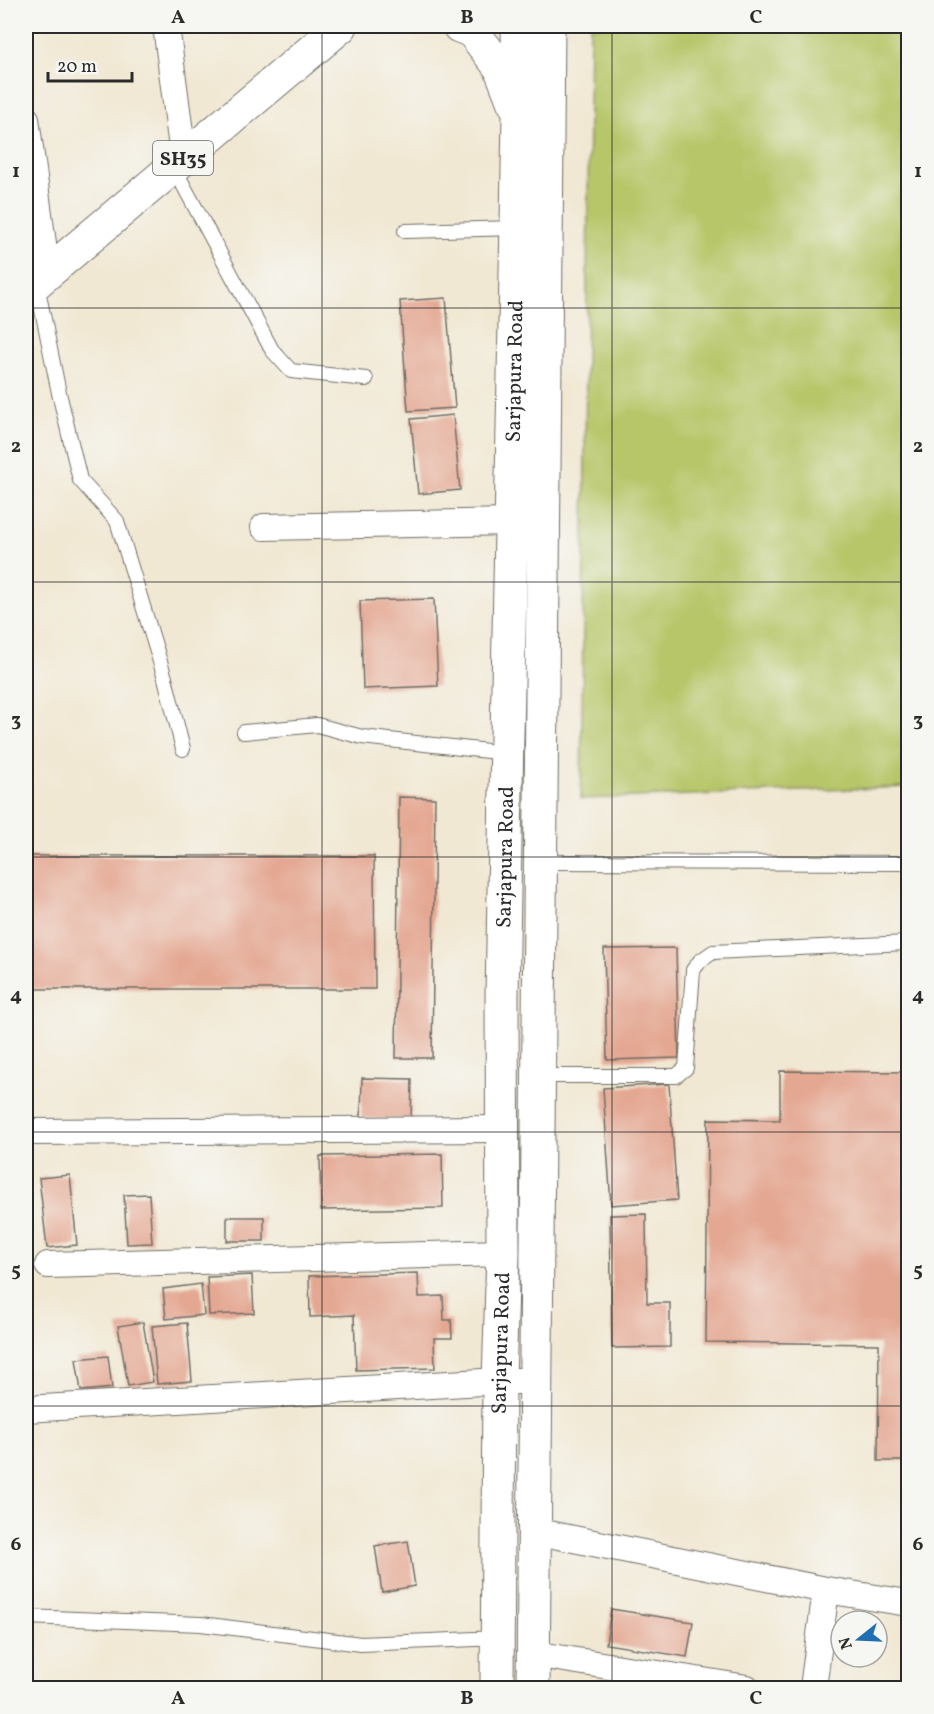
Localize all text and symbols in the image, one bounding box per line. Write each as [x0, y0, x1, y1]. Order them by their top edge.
text: A [171, 4, 185, 32]
text: B [460, 4, 474, 32]
text: C [750, 4, 763, 32]
scale bar [48, 45, 132, 83]
text: 20 m [57, 55, 97, 80]
road number: SH35 [153, 141, 213, 175]
text: 1 [12, 158, 20, 186]
text: 1 [914, 158, 922, 186]
street label: Sarjapura Road [500, 300, 531, 443]
text: 2 [11, 433, 21, 461]
text: 2 [913, 433, 923, 461]
text: 3 [11, 707, 21, 735]
text: 3 [913, 707, 923, 735]
street label: Sarjapura Road [490, 786, 522, 928]
text: 4 [10, 982, 22, 1010]
text: 4 [912, 982, 924, 1010]
text: 5 [11, 1257, 21, 1285]
text: 5 [913, 1257, 923, 1285]
street label: Sarjapura Road [486, 1272, 518, 1414]
text: 6 [11, 1531, 22, 1559]
text: 6 [913, 1531, 924, 1559]
north arrow [829, 1609, 889, 1669]
text: N [834, 1634, 859, 1652]
text: A [171, 1685, 185, 1713]
text: B [460, 1685, 474, 1713]
text: C [750, 1685, 763, 1713]

